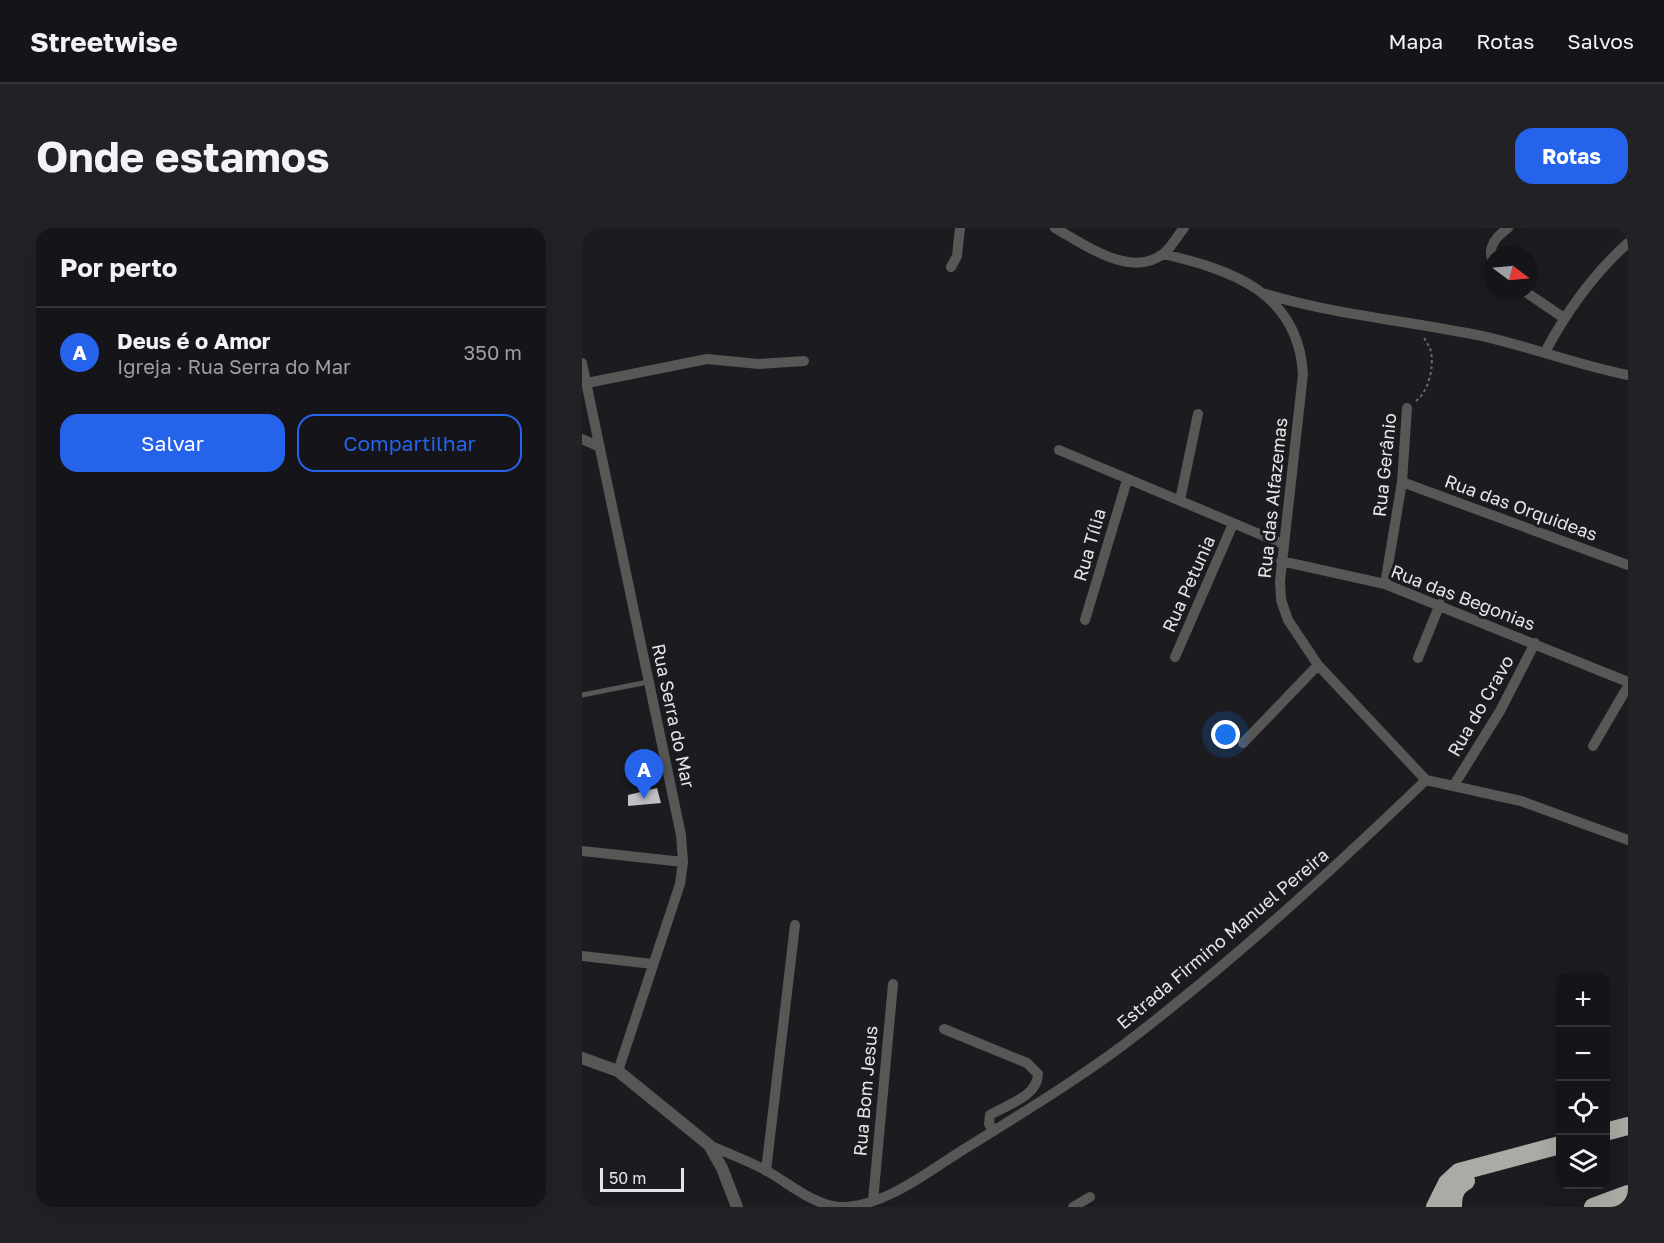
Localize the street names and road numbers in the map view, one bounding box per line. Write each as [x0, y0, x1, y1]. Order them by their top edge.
street label: Rua Gerânio [1368, 412, 1400, 518]
street label: Rua das Alfazemas [1253, 416, 1291, 579]
street label: Rua das Orquideas [1442, 469, 1601, 545]
street label: Rua Tília [1068, 506, 1110, 584]
street label: Rua Petunia [1157, 532, 1219, 635]
street label: Rua das Begonias [1388, 559, 1539, 635]
street label: Rua Serra do Mar [648, 642, 700, 790]
street label: Rua do Cravo [1442, 651, 1518, 760]
street label: Estrada Firmino Manuel Pereira [1112, 843, 1333, 1033]
street label: Rua Bom Jesus [848, 1025, 882, 1157]

